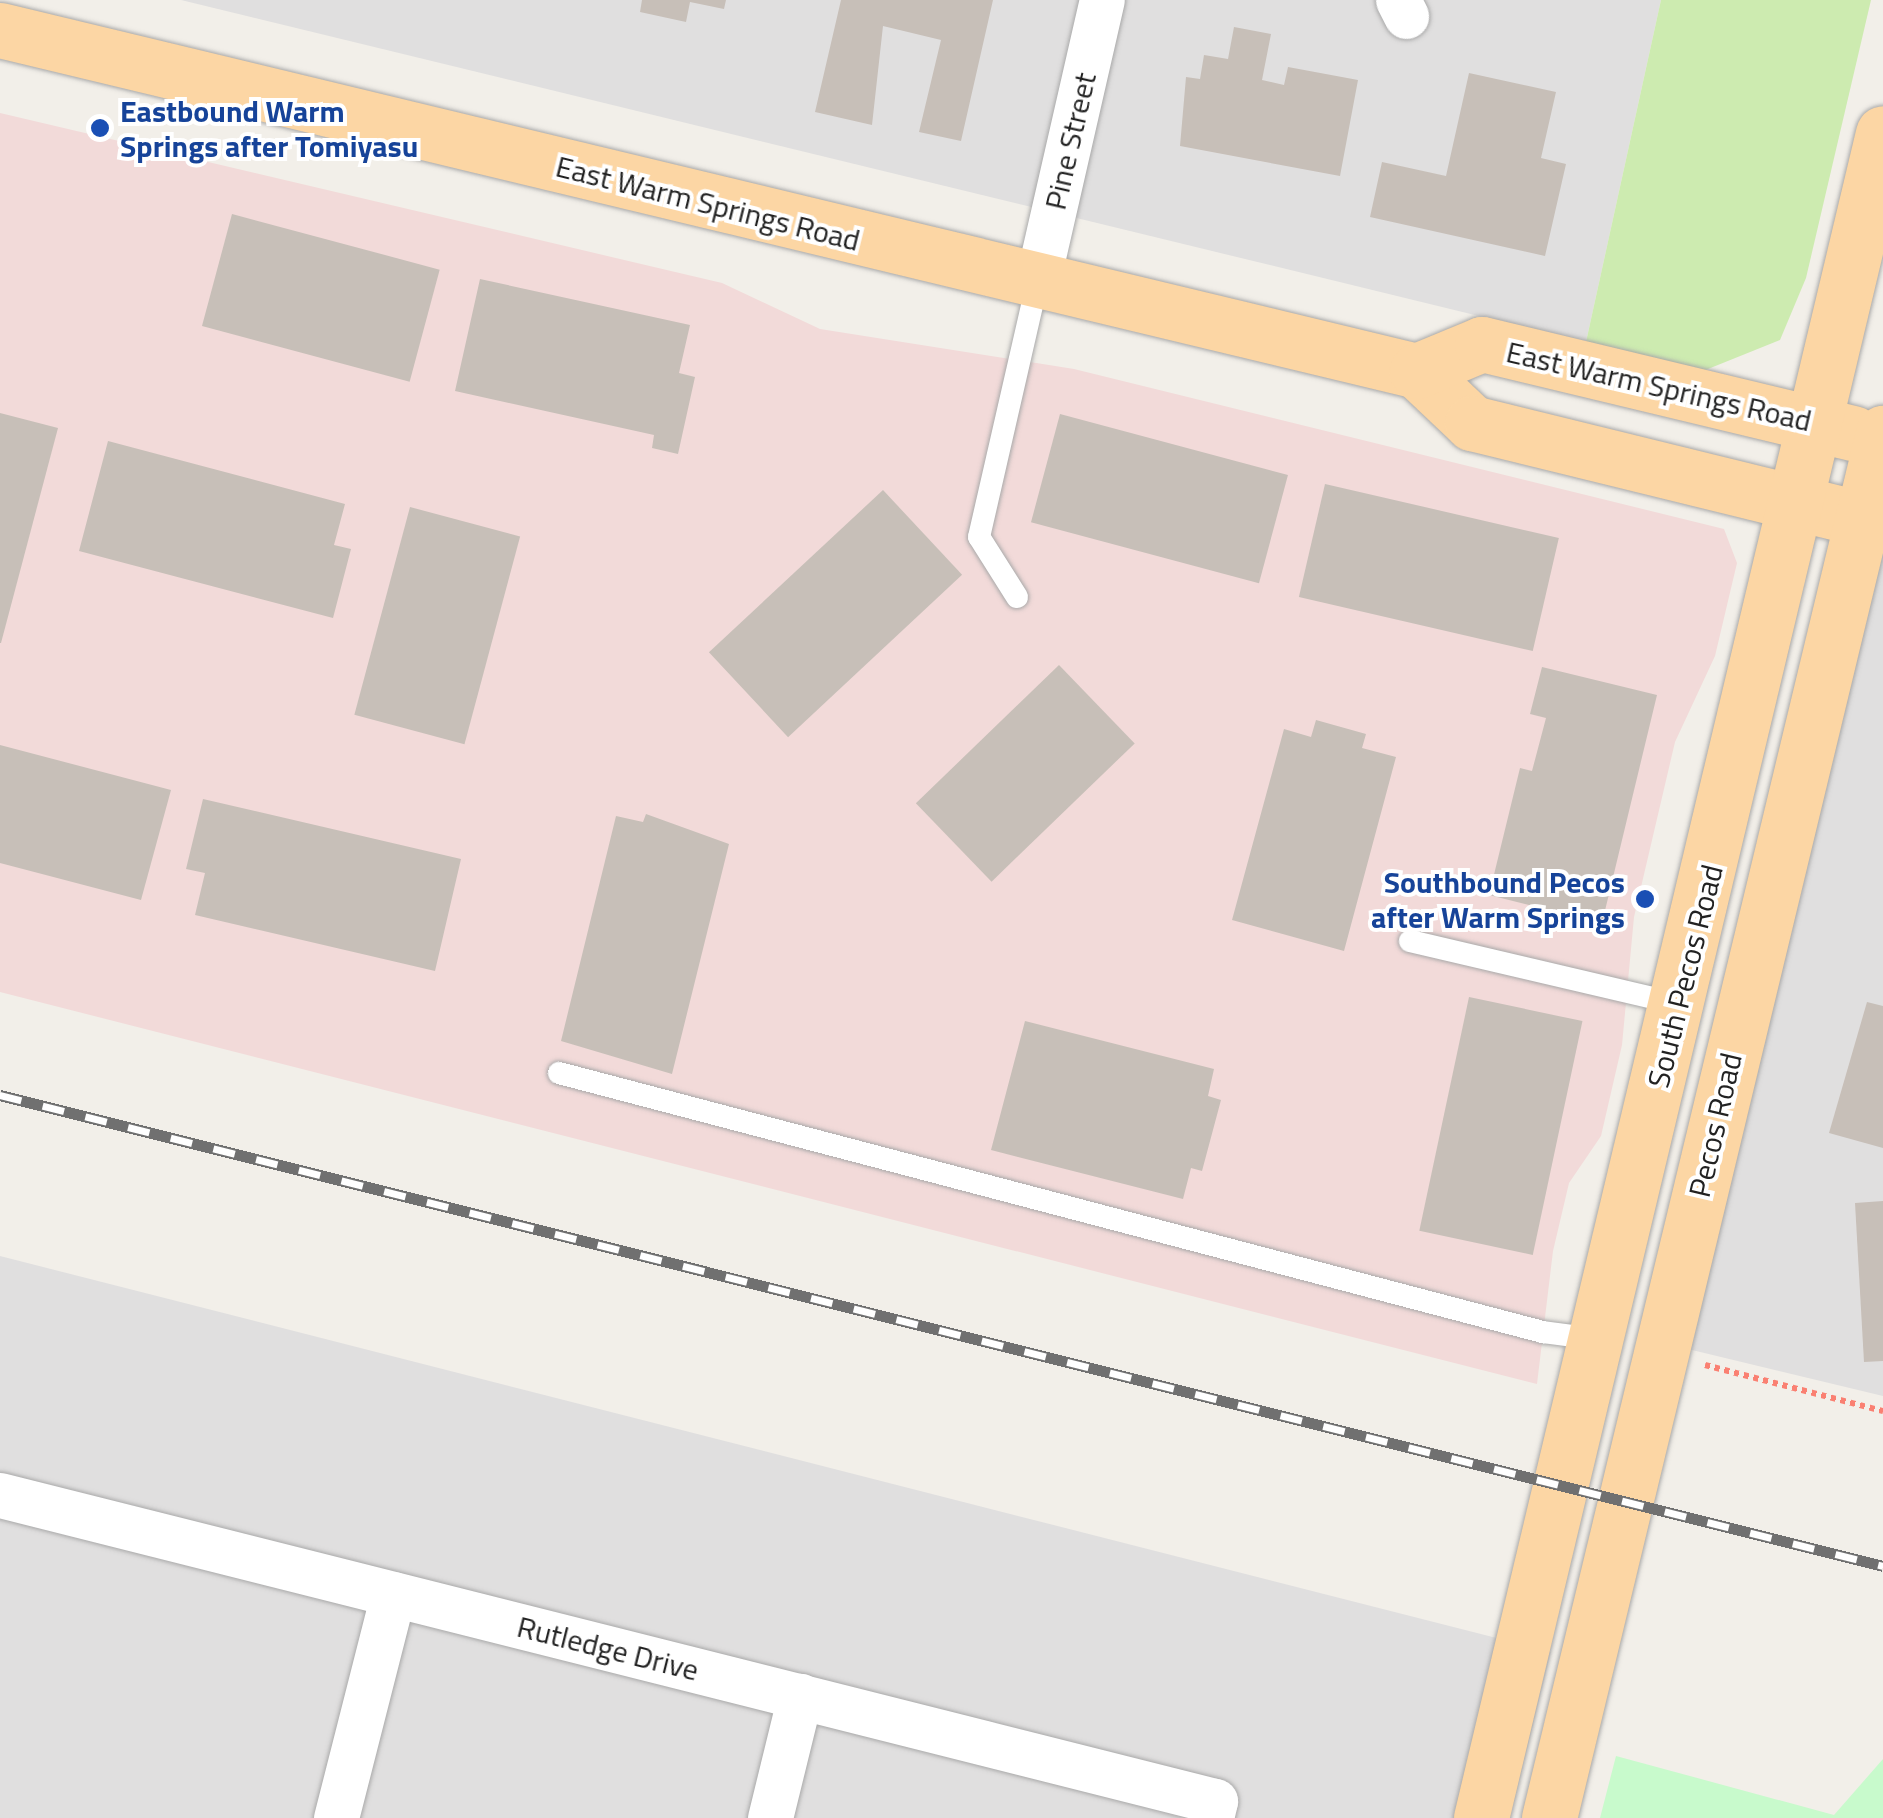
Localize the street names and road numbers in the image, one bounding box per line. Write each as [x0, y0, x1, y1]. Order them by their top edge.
street label: Pine Street [1037, 69, 1103, 213]
street label: East Warm Springs Road [552, 148, 864, 258]
street label: East Warm Springs Road [1503, 333, 1815, 439]
street label: South Pecos Road [1640, 861, 1730, 1091]
street label: Pecos Road [1681, 1049, 1749, 1201]
street label: Rutledge Drive [514, 1608, 702, 1688]

